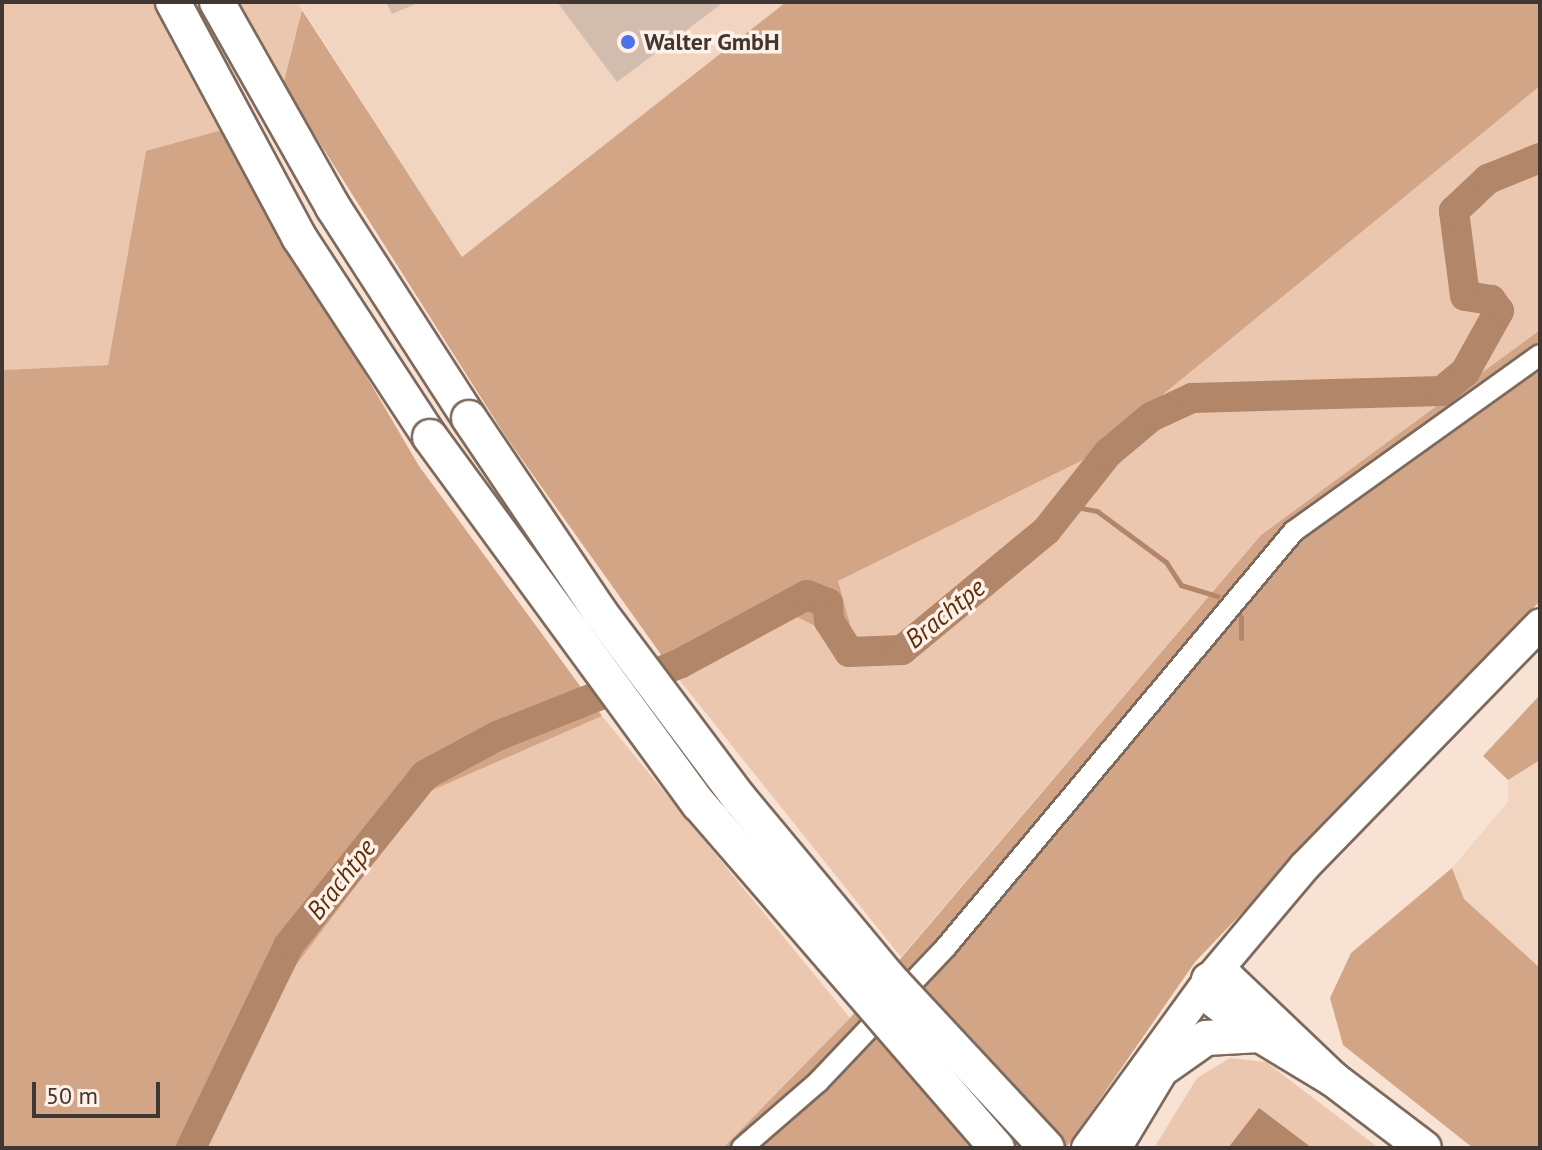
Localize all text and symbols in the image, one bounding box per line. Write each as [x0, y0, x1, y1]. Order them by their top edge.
place label: Walter GmbH [644, 28, 780, 56]
marker: Walter GmbH [619, 33, 637, 51]
water label: Brachtpe [899, 571, 991, 655]
water label: Brachtpe [300, 832, 382, 926]
scale bar [36, 1066, 164, 1116]
text: 50 m [46, 1080, 98, 1111]

